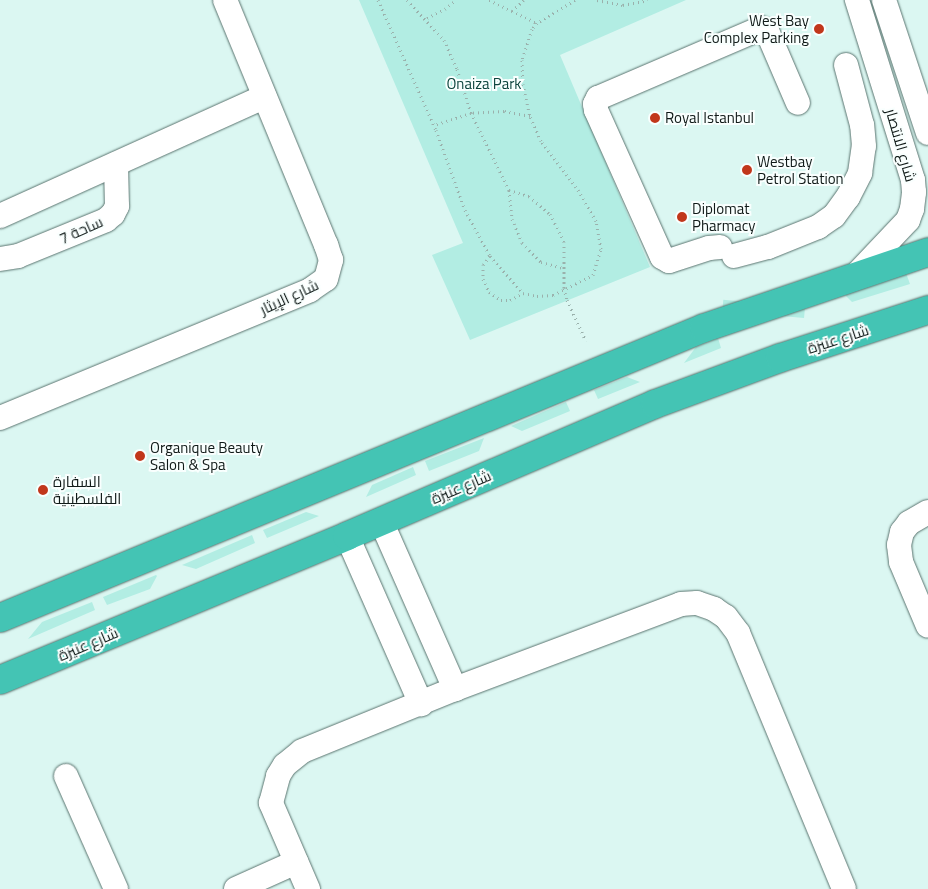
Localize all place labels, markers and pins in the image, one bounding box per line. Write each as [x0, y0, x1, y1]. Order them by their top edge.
place label: West Bay Complex Parking [704, 11, 809, 46]
marker: West Bay Complex Parking [813, 23, 825, 35]
place label: Royal Istanbul [665, 109, 754, 127]
marker: Royal Istanbul [649, 112, 661, 124]
place label: Westbay Petrol Station [757, 152, 844, 187]
marker: Westbay Petrol Station [741, 164, 753, 176]
place label: Diplomat Pharmacy [692, 199, 755, 234]
marker: Diplomat Pharmacy [676, 211, 688, 223]
place label: Organique Beauty Salon & Spa [150, 438, 263, 473]
marker: Organique Beauty Salon & Spa [134, 450, 146, 462]
place label: السفارة الفلسطينية [53, 472, 121, 507]
marker: السفارة الفلسطينية [37, 484, 49, 496]

